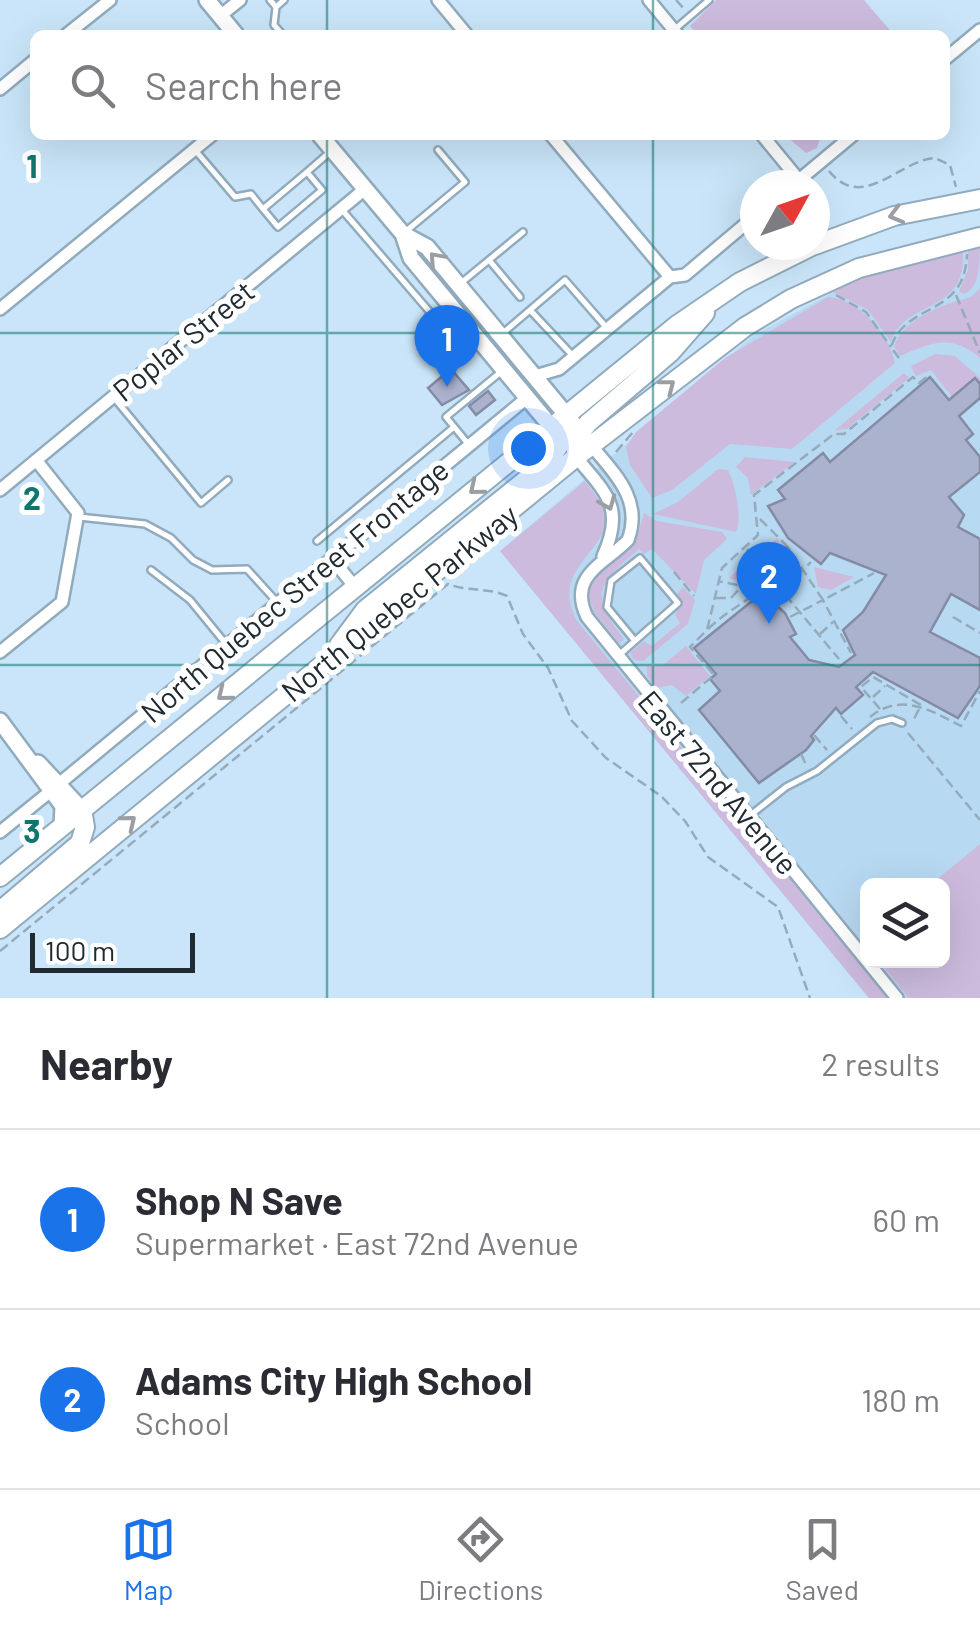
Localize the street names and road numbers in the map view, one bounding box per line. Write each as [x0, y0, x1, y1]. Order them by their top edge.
street label: Poplar Street [105, 272, 261, 408]
street label: North Quebec Street Frontage [133, 451, 455, 729]
street label: North Quebec Parkway [274, 496, 524, 708]
street label: East 72nd Avenue [632, 683, 806, 881]

